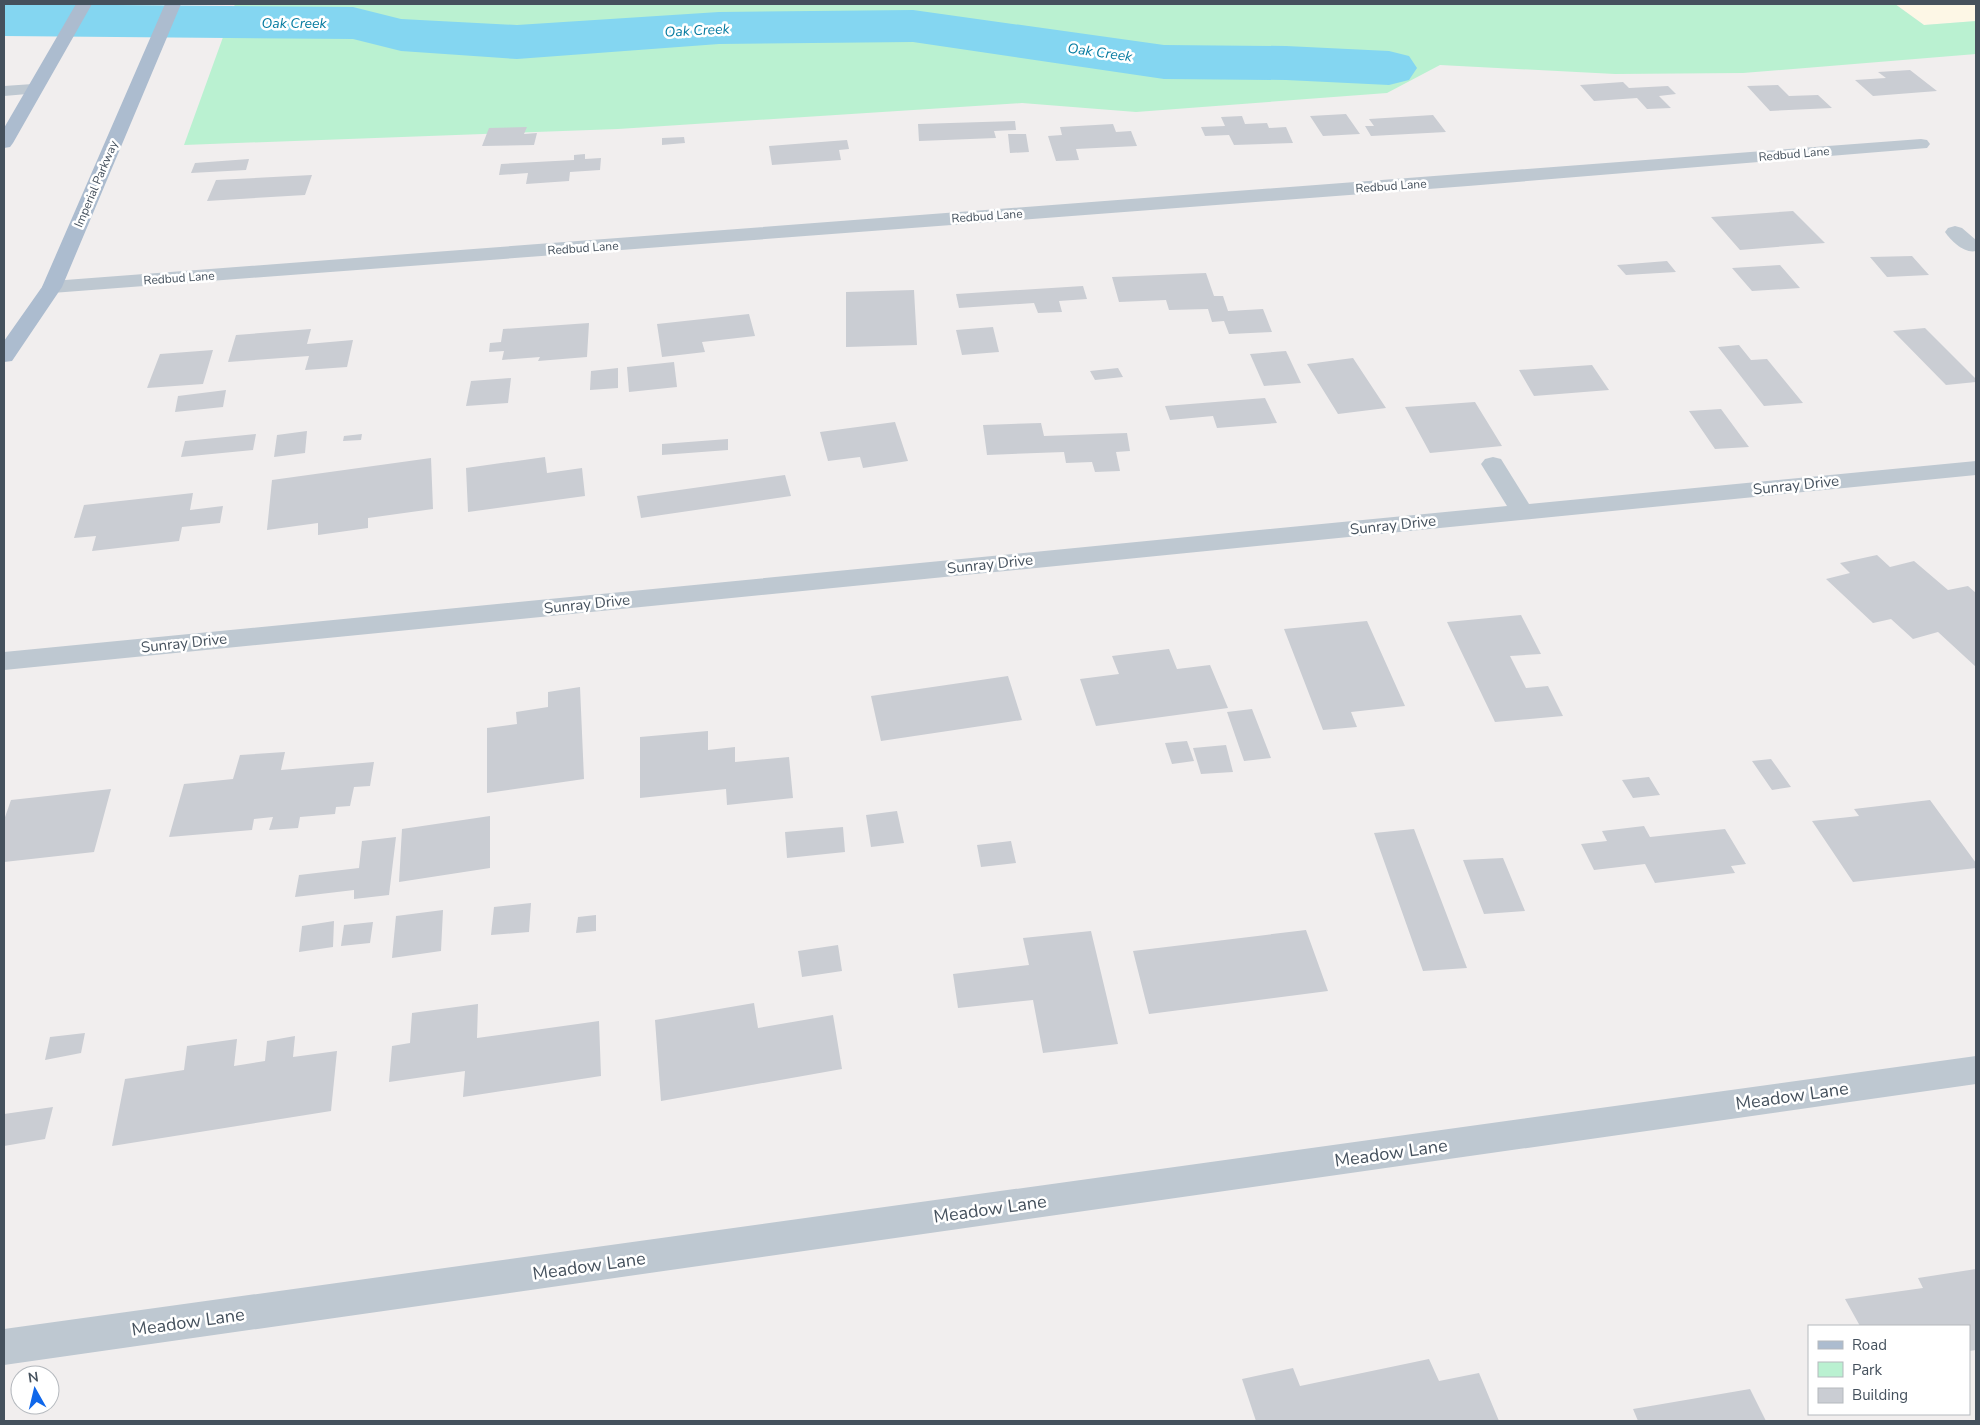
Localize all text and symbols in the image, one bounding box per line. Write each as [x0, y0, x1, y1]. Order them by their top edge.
water label: Oak Creek [262, 14, 327, 33]
water label: Oak Creek [664, 19, 731, 42]
water label: Oak Creek [1066, 39, 1134, 67]
street label: Imperial Parkway [70, 137, 122, 230]
street label: Redbud Lane [1758, 143, 1830, 165]
street label: Redbud Lane [1355, 176, 1427, 196]
street label: Redbud Lane [951, 206, 1023, 226]
street label: Redbud Lane [547, 238, 619, 258]
street label: Redbud Lane [143, 268, 215, 288]
street label: Sunray Drive [1752, 471, 1840, 499]
street label: Sunray Drive [1349, 511, 1437, 539]
street label: Sunray Drive [946, 550, 1034, 578]
street label: Sunray Drive [543, 590, 631, 618]
street label: Sunray Drive [140, 629, 228, 657]
street label: Meadow Lane [1734, 1076, 1850, 1116]
street label: Meadow Lane [1333, 1133, 1449, 1173]
street label: Meadow Lane [932, 1189, 1048, 1229]
street label: Meadow Lane [531, 1246, 647, 1286]
street label: Meadow Lane [130, 1302, 246, 1342]
legend [1808, 1325, 1970, 1415]
text: Road [1852, 1335, 1887, 1355]
text: Park [1852, 1360, 1882, 1380]
north arrow [10, 1365, 60, 1415]
text: N [27, 1367, 40, 1388]
text: Building [1852, 1385, 1908, 1405]

